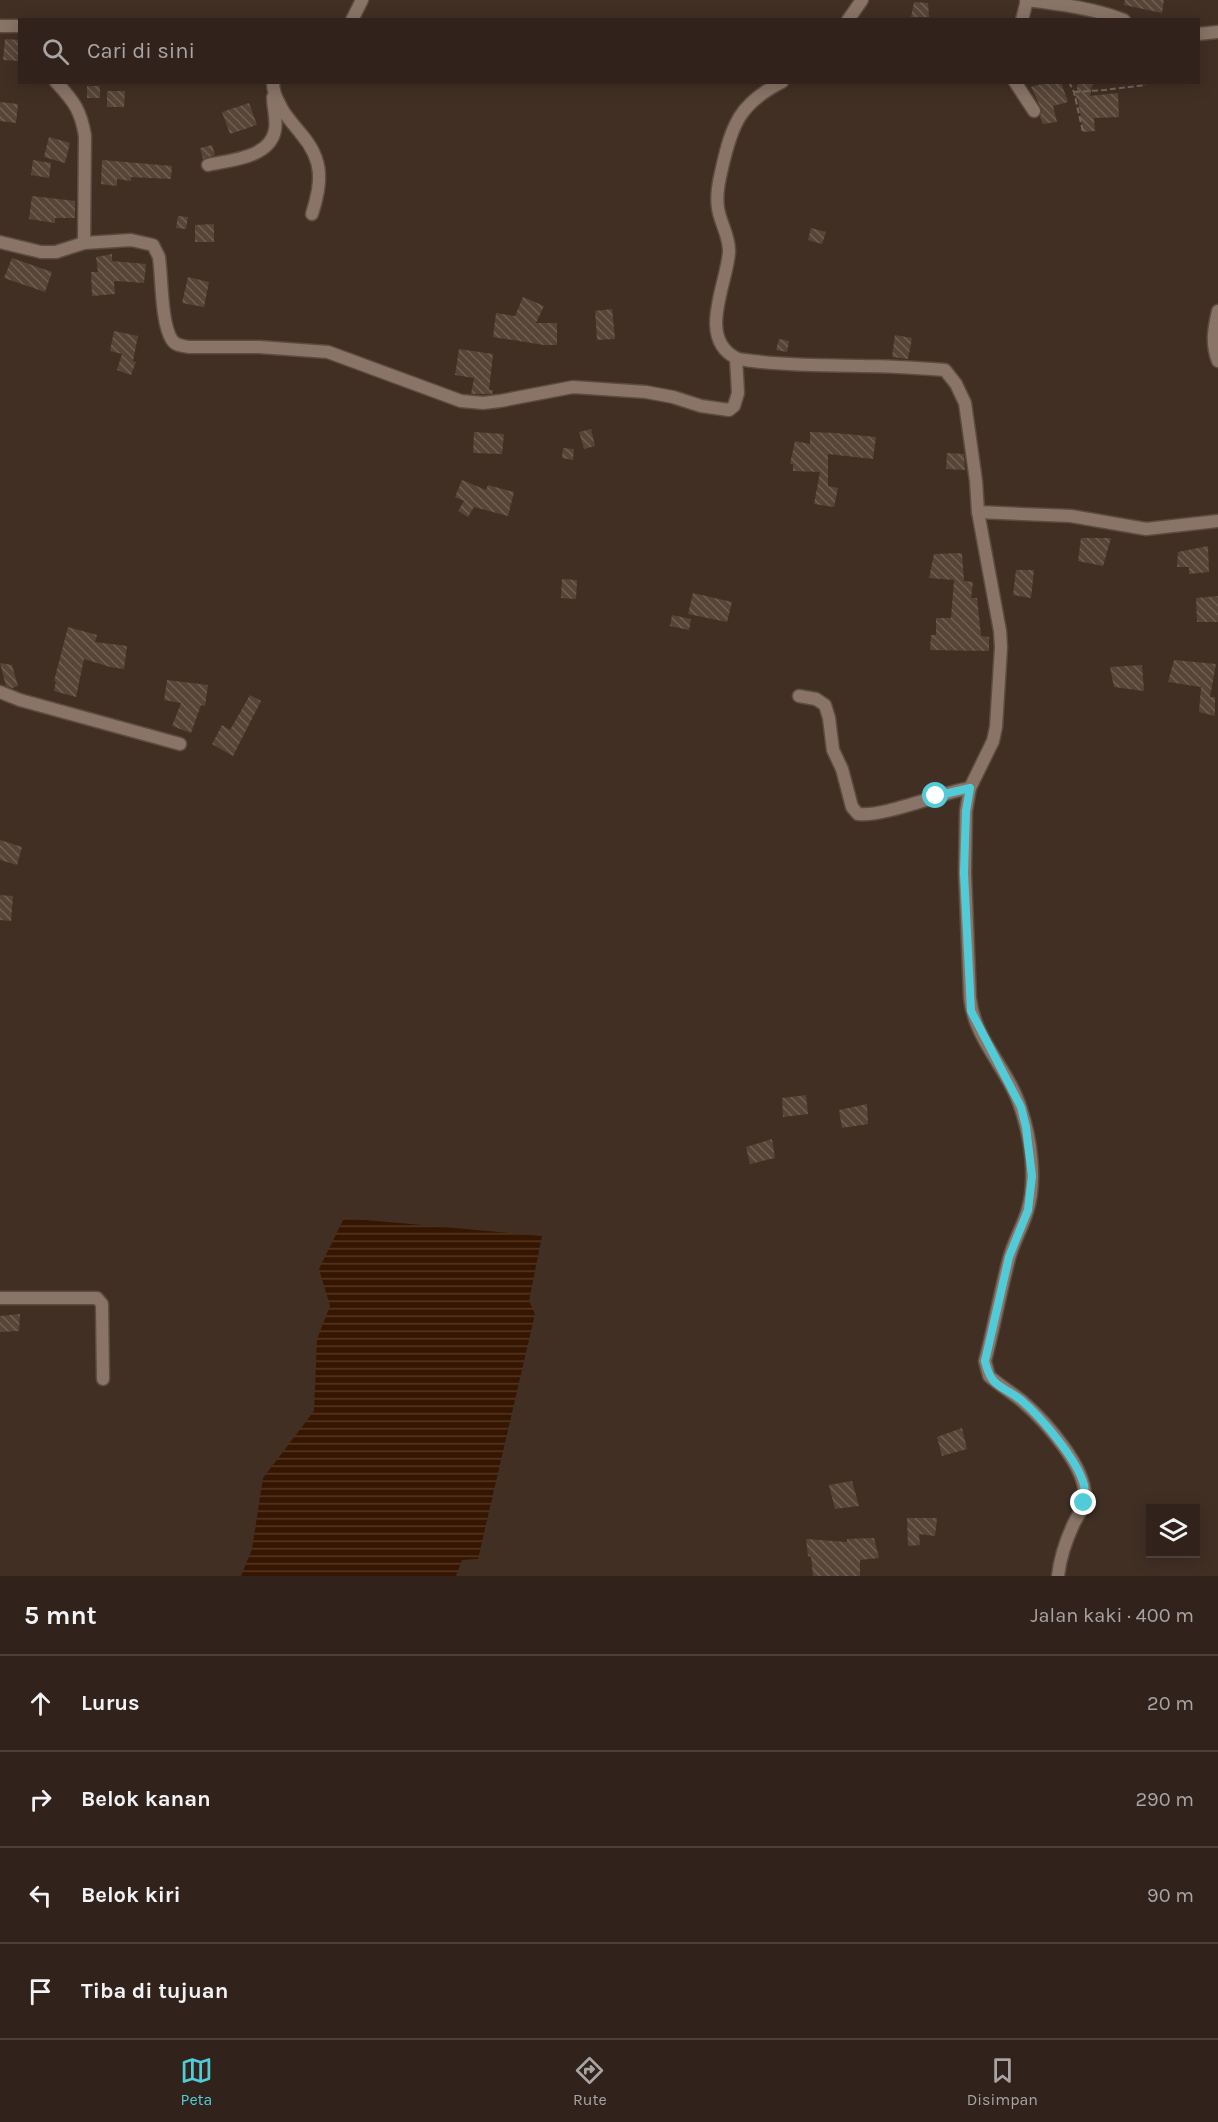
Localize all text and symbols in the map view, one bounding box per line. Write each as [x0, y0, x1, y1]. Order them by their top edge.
search box [18, 18, 1200, 84]
icon: search [39, 35, 72, 68]
text: Cari di sini [87, 38, 195, 64]
route start [922, 782, 948, 808]
route end [1070, 1489, 1096, 1515]
map controls [1146, 1504, 1200, 1558]
button: layers [1146, 1504, 1200, 1558]
text: 5 mnt [24, 1600, 97, 1631]
text: Jalan kaki · 400 m [1031, 1604, 1194, 1627]
icon: ahead [24, 1687, 57, 1720]
text: Lurus [81, 1690, 140, 1716]
text: 20 m [1147, 1692, 1194, 1715]
icon: right [24, 1783, 57, 1816]
text: Belok kanan [81, 1786, 211, 1812]
text: 290 m [1135, 1788, 1194, 1811]
icon: left [24, 1879, 57, 1912]
text: Belok kiri [81, 1882, 181, 1908]
text: 90 m [1147, 1884, 1194, 1907]
icon: arrive [24, 1975, 57, 2008]
text: Tiba di tujuan [81, 1978, 228, 2004]
tab: Peta [180, 2054, 213, 2109]
tab: Rute [573, 2054, 607, 2109]
tab: Disimpan [967, 2054, 1038, 2109]

